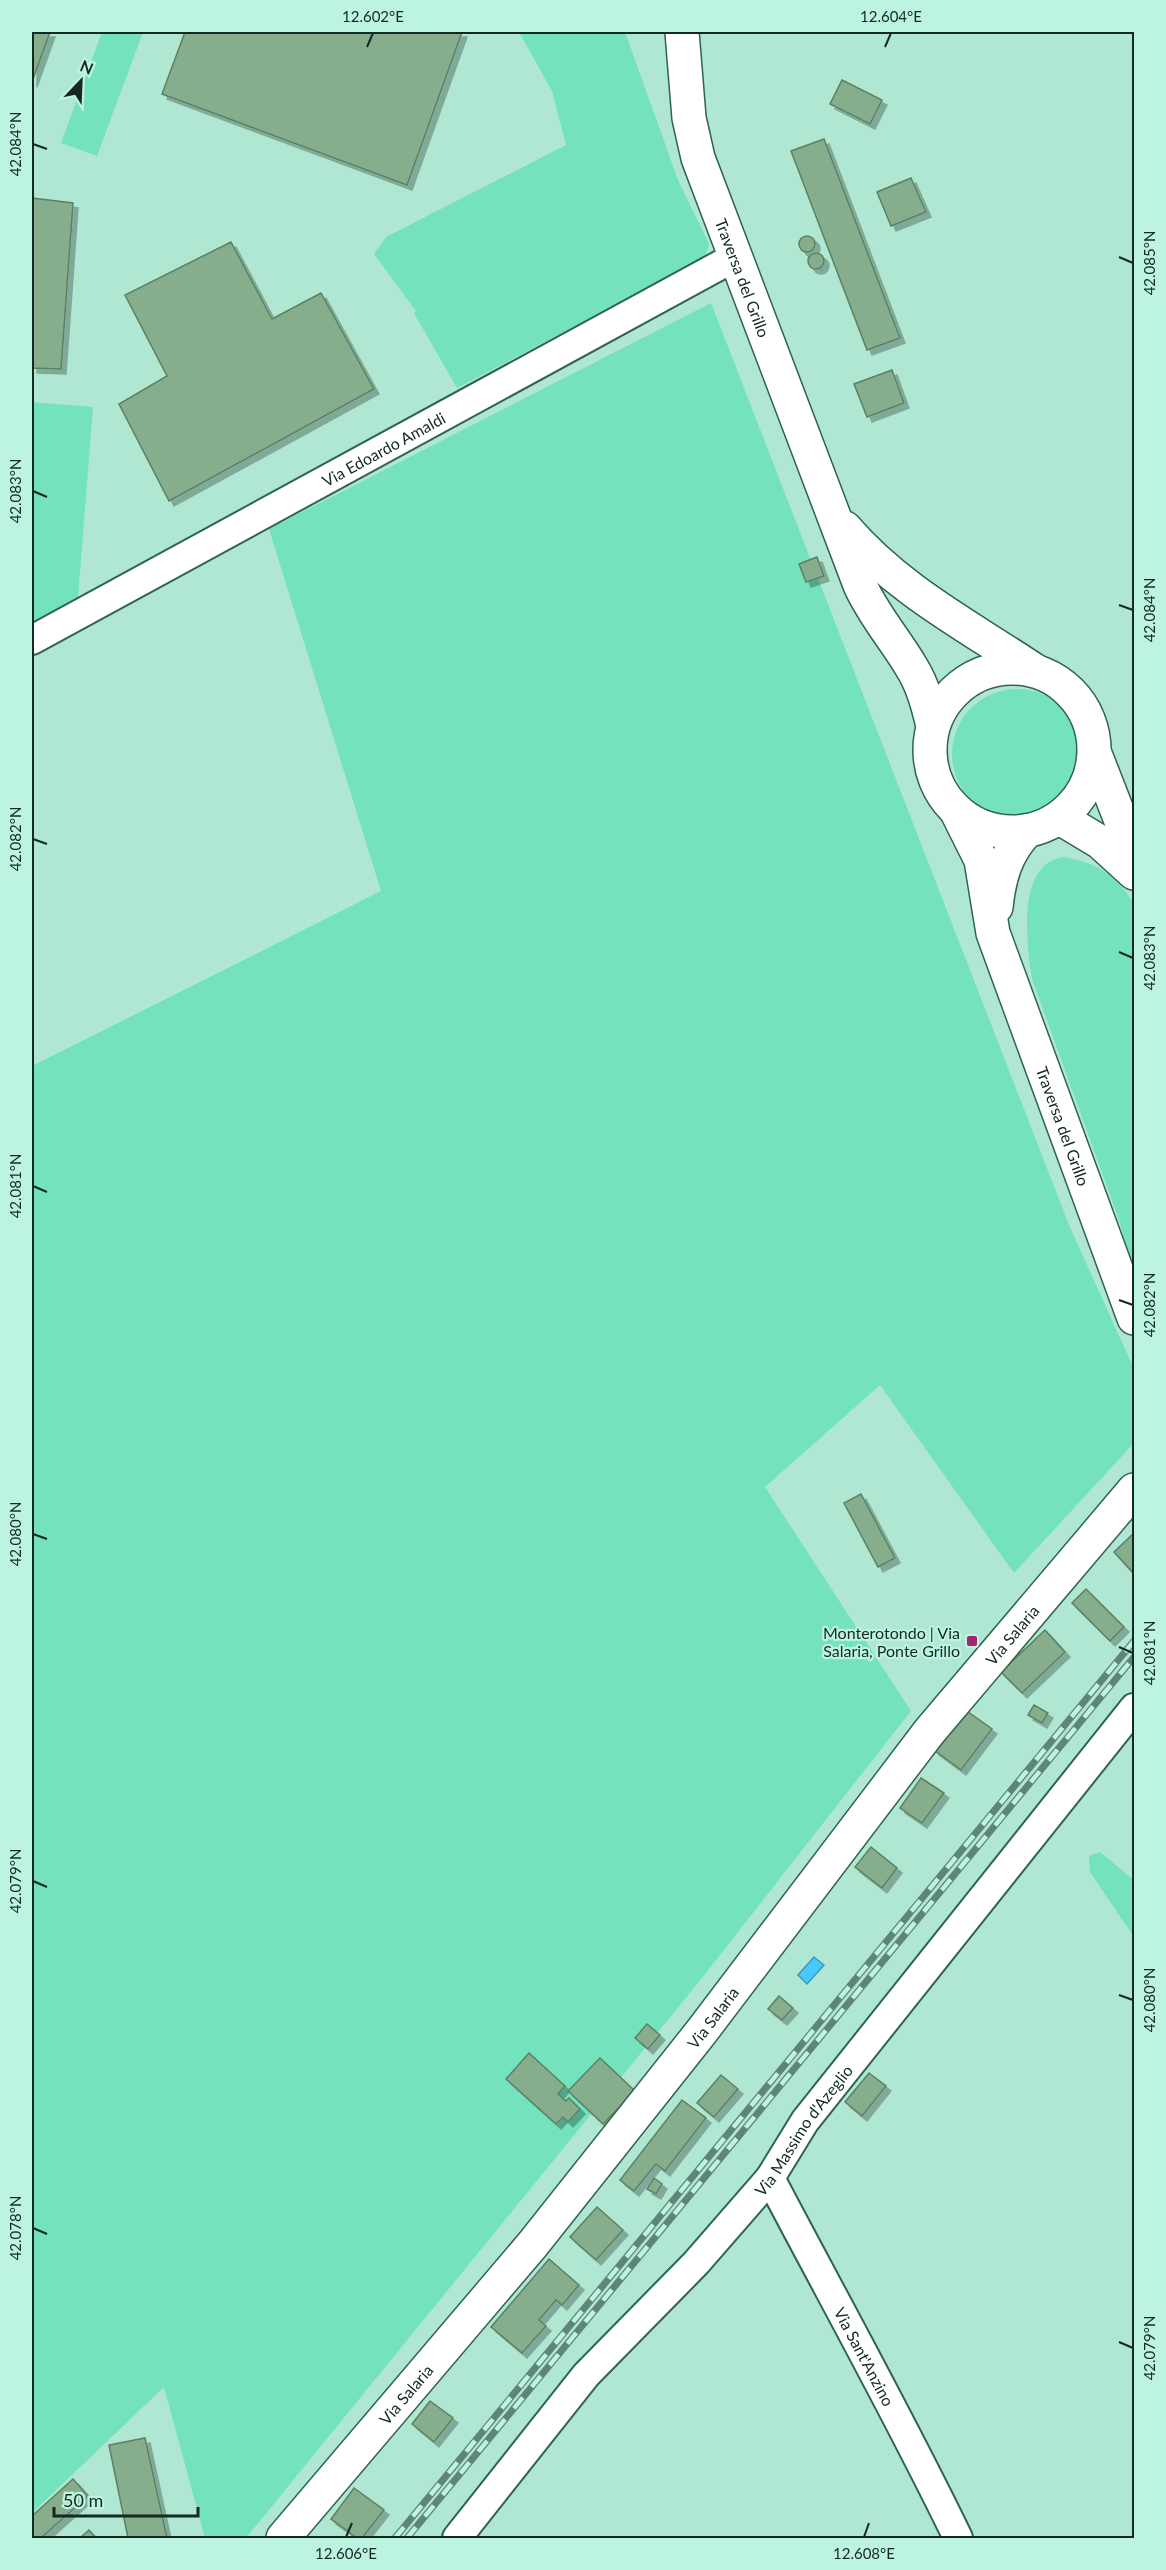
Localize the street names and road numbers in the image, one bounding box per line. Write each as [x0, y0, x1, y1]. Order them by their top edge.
street label: Traversa del Grillo [712, 215, 774, 340]
street label: Via Edoardo Amaldi [318, 407, 448, 490]
street label: Traversa del Grillo [1033, 1064, 1094, 1188]
street label: Via Salaria [981, 1601, 1042, 1668]
street label: Via Salaria [683, 1983, 742, 2052]
street label: Via Massimo d'Azeglio [750, 2061, 856, 2199]
street label: Via Sant'Anzino [831, 2304, 899, 2409]
street label: Via Salaria [375, 2360, 436, 2428]

